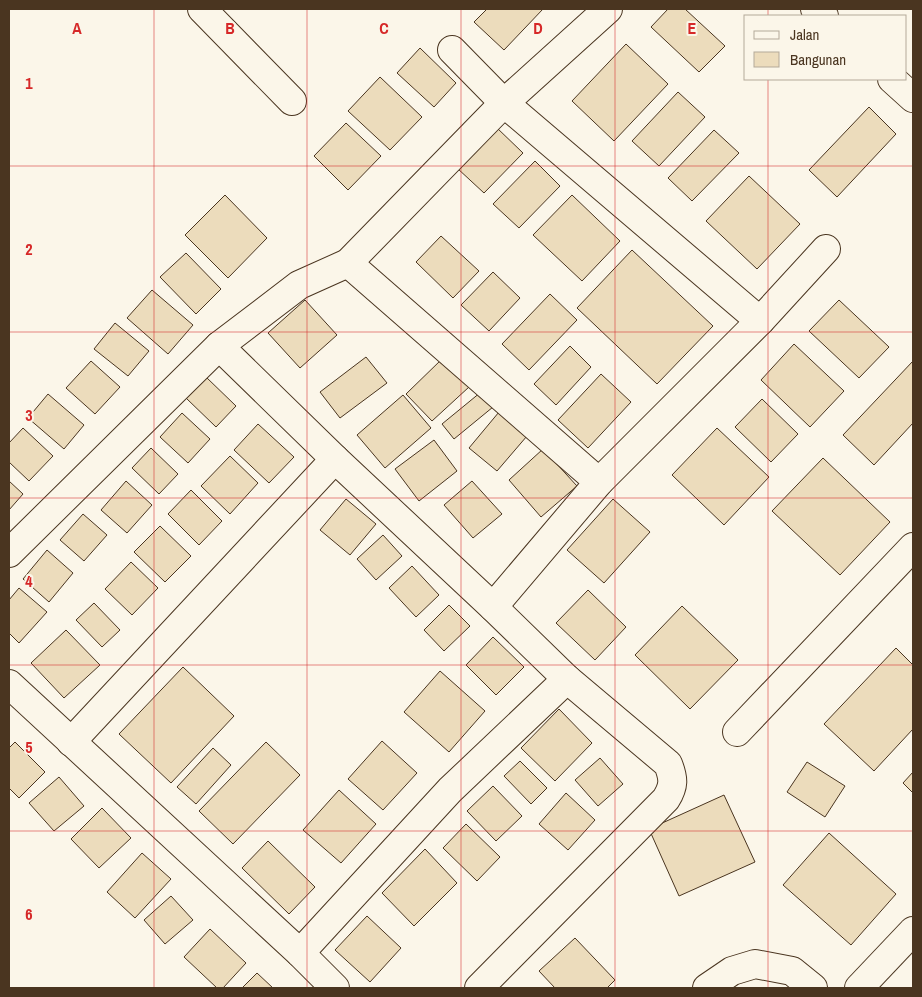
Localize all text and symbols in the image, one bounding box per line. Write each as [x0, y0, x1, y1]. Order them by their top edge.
legend [744, 15, 907, 80]
text: A [72, 17, 82, 39]
text: B [225, 17, 235, 39]
text: C [379, 17, 389, 39]
text: D [533, 17, 543, 39]
text: E [688, 17, 697, 39]
text: Jalan [790, 24, 819, 45]
text: Bangunan [790, 49, 846, 70]
text: 1 [25, 72, 33, 94]
text: 2 [25, 238, 33, 260]
text: 3 [25, 404, 33, 426]
text: 4 [25, 570, 33, 592]
text: 5 [25, 736, 33, 758]
text: 6 [25, 903, 33, 925]

